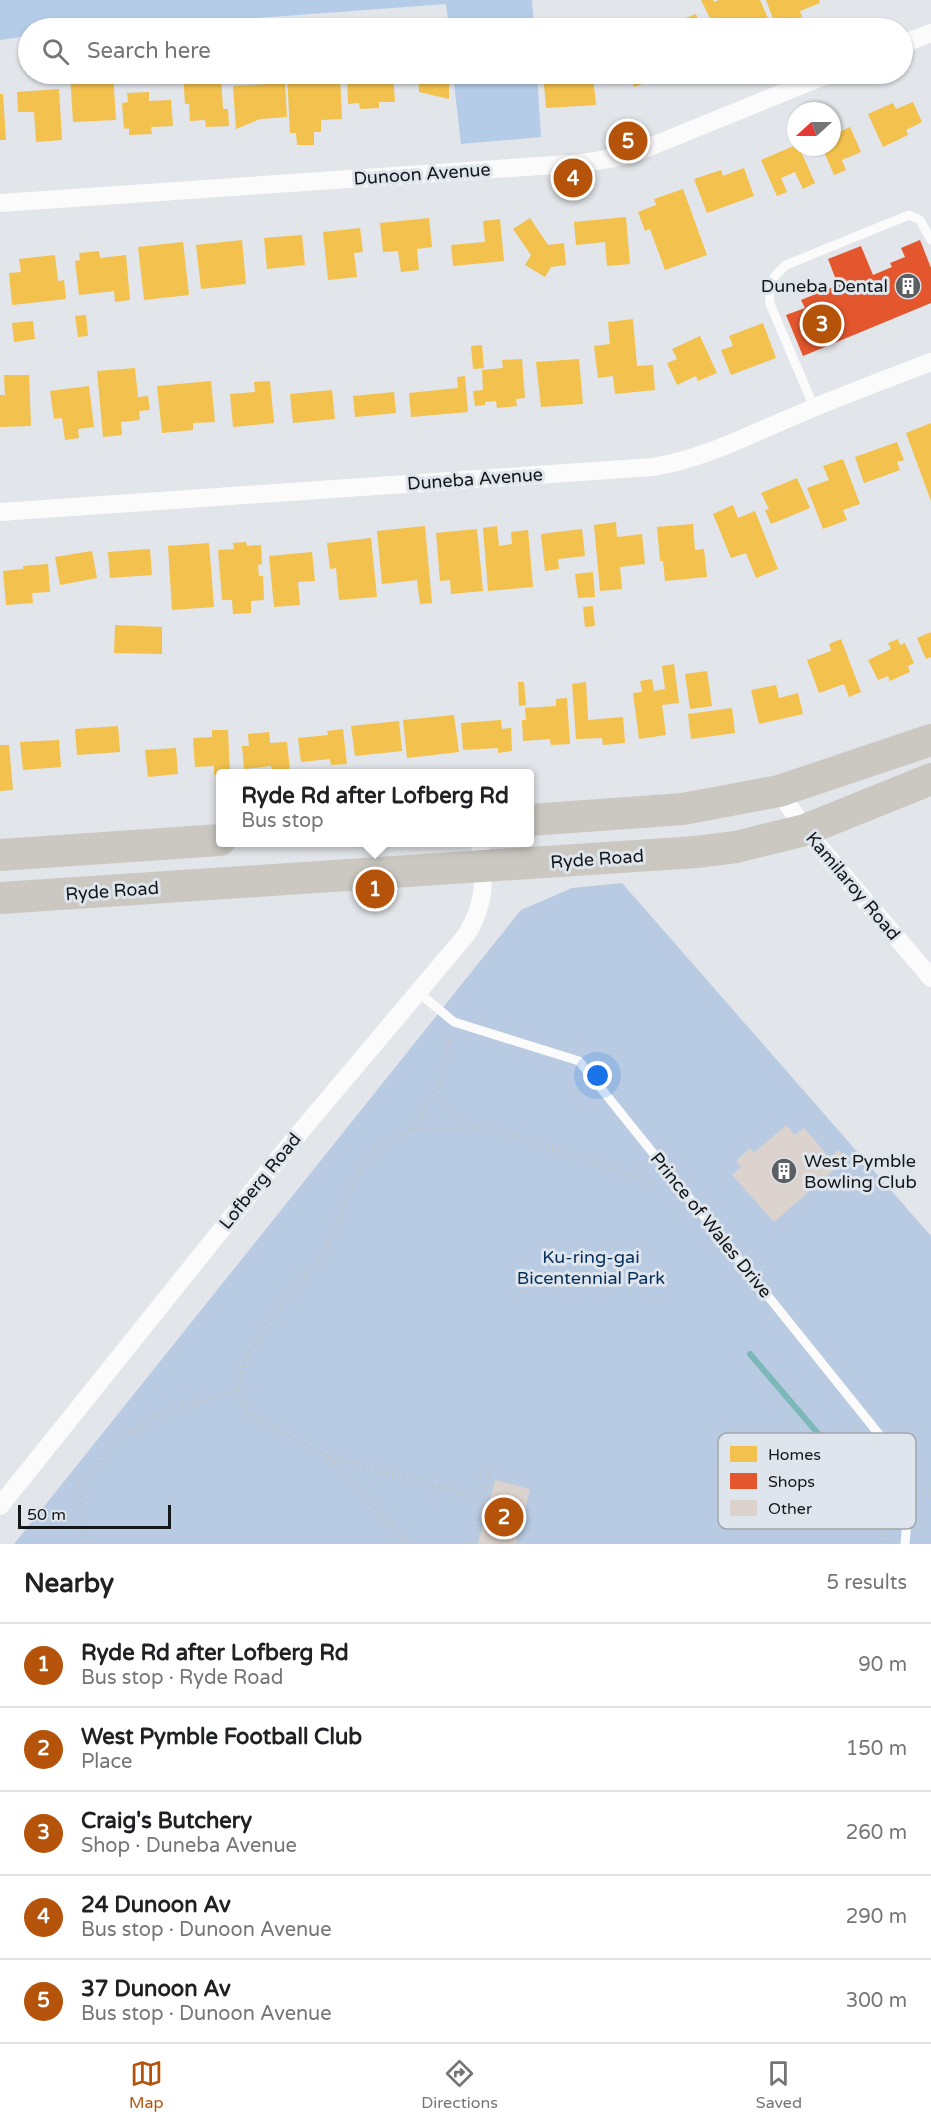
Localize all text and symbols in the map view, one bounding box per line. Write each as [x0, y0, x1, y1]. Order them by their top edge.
search box [18, 18, 913, 84]
icon: search [39, 35, 72, 68]
text: Search here [87, 38, 211, 64]
north arrow [787, 102, 841, 156]
pin: 5 [608, 118, 648, 164]
pin: 4 [554, 156, 592, 201]
street label: Dunoon Avenue [353, 158, 491, 190]
building icon: Duneba Dental [893, 271, 923, 301]
place label: Duneba Dental [761, 275, 888, 297]
pin: 3 [802, 302, 842, 346]
street label: Duneba Avenue [406, 463, 544, 495]
popup [216, 769, 534, 847]
text: Ryde Rd after Lofberg Rd [241, 783, 509, 809]
text: Bus stop [241, 809, 324, 833]
street label: Kamilaroy Road [801, 827, 905, 945]
street label: Ryde Road [549, 845, 645, 873]
pin: 1 [356, 866, 394, 912]
street label: Ryde Road [64, 877, 160, 905]
your location [583, 1061, 612, 1090]
street label: Lofberg Road [214, 1128, 306, 1234]
street label: Prince of Wales Drive [645, 1148, 777, 1302]
place label: West Pymble Bowling Club [804, 1150, 917, 1193]
building icon: West Pymble Bowling Club [769, 1156, 799, 1186]
park label: Ku-ring-gai Bicentennial Park [517, 1246, 665, 1289]
legend [718, 1433, 916, 1529]
text: Homes [768, 1445, 821, 1465]
text: Shops [768, 1472, 815, 1492]
pin: 2 [484, 1494, 524, 1540]
text: Other [768, 1499, 813, 1519]
scale bar [18, 1502, 171, 1530]
text: 50 m [27, 1505, 66, 1525]
text: Nearby [24, 1568, 114, 1599]
text: 5 results [827, 1571, 907, 1595]
text: Ryde Rd after Lofberg Rd [81, 1640, 349, 1666]
text: 1 [37, 1653, 50, 1677]
text: 90 m [858, 1653, 907, 1677]
text: Bus stop · Ryde Road [81, 1666, 283, 1690]
text: West Pymble Football Club [81, 1724, 362, 1750]
text: 2 [37, 1737, 50, 1761]
text: 150 m [846, 1737, 907, 1761]
text: Place [81, 1750, 132, 1774]
text: Craig's Butchery [81, 1808, 252, 1834]
text: 3 [37, 1821, 50, 1845]
text: 260 m [846, 1821, 907, 1845]
text: Shop · Duneba Avenue [81, 1834, 297, 1858]
text: 24 Dunoon Av [81, 1892, 231, 1918]
text: 4 [37, 1905, 50, 1929]
text: 290 m [846, 1905, 907, 1929]
text: Bus stop · Dunoon Avenue [81, 1918, 332, 1942]
text: 37 Dunoon Av [81, 1976, 231, 2002]
text: 5 [37, 1989, 50, 2013]
text: 300 m [846, 1989, 907, 2013]
text: Bus stop · Dunoon Avenue [81, 2002, 332, 2026]
tab: Map [129, 2057, 163, 2113]
tab: Directions [421, 2057, 498, 2113]
tab: Saved [756, 2057, 802, 2113]

